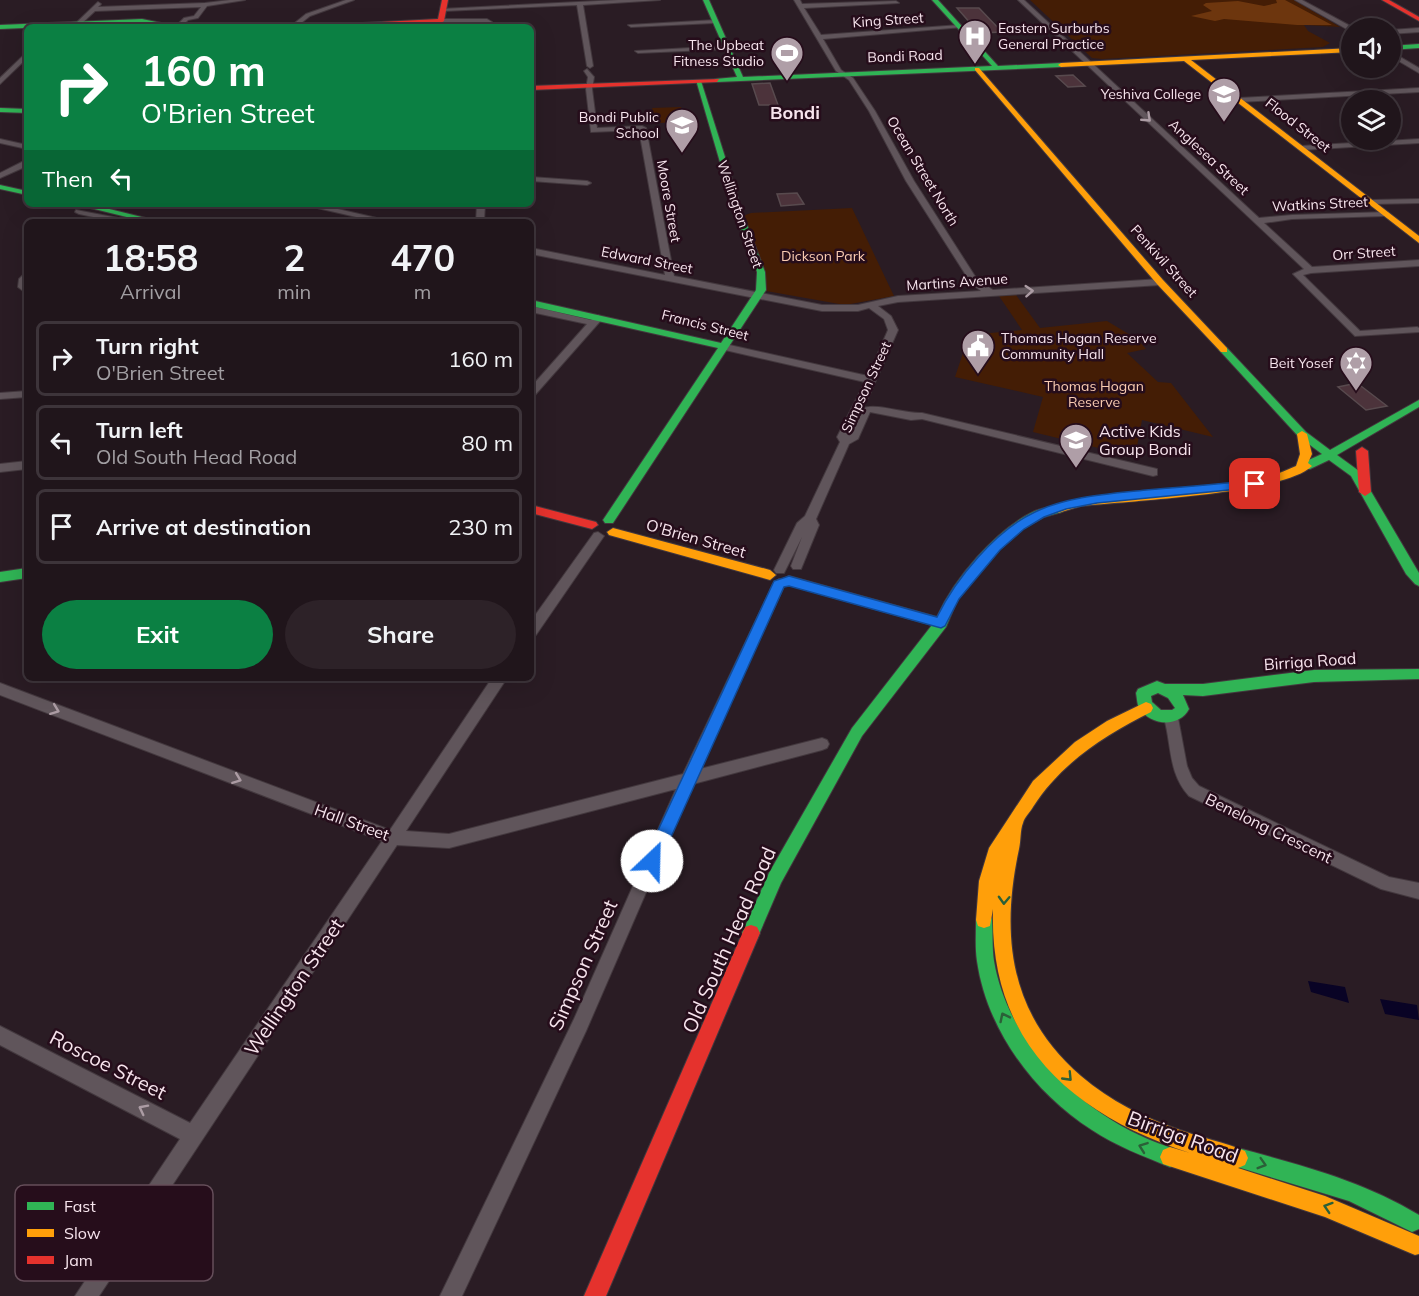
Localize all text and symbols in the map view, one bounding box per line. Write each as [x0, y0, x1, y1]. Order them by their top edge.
street label: King Street [852, 9, 924, 31]
hospital icon: Eastern Surburbs General Practice [957, 18, 993, 65]
map controls [1341, 18, 1401, 150]
button: sound [1341, 18, 1401, 78]
place label: Eastern Surburbs General Practice [998, 19, 1110, 53]
sports icon: The Upbeat Fitness Studio [769, 35, 805, 82]
place label: The Upbeat Fitness Studio [673, 36, 764, 70]
text: 160 m [141, 44, 266, 97]
street label: Bondi Road [867, 46, 943, 66]
icon: right [42, 48, 120, 126]
school or university icon: Yeshiva College [1206, 76, 1242, 123]
place label: Yeshiva College [1100, 85, 1201, 103]
button: layers [1341, 90, 1401, 150]
street label: Flood Street [1262, 94, 1334, 156]
text: O'Brien Street [141, 96, 315, 130]
district label: Bondi [770, 101, 820, 124]
school or university icon: Bondi Public School [664, 107, 700, 154]
place label: Bondi Public School [579, 108, 659, 142]
one-way arrow [1141, 111, 1151, 122]
street label: Ocean Street North [883, 113, 963, 229]
street label: Anglesea Street [1165, 115, 1253, 199]
street label: Wellington Street [713, 158, 767, 270]
street label: Moore Street [653, 159, 685, 244]
icon: left [105, 162, 138, 195]
text: Then [42, 165, 93, 193]
street label: Watkins Street [1272, 192, 1369, 216]
street label: Penkivil Street [1127, 221, 1201, 301]
text: 18:58 [103, 235, 198, 280]
text: 2 [283, 235, 305, 280]
text: 470 [390, 235, 455, 280]
street label: Edward Street [600, 242, 694, 278]
street label: Orr Street [1332, 242, 1396, 264]
park label: Dickson Park [781, 247, 866, 265]
street label: Martins Avenue [906, 269, 1008, 295]
text: Arrival [120, 279, 181, 304]
text: min [277, 279, 311, 304]
text: m [414, 279, 431, 304]
one-way arrow [1024, 285, 1033, 298]
street label: Francis Street [660, 306, 750, 345]
public building icon: Thomas Hogan Reserve Community Hall [960, 328, 996, 375]
place label: Thomas Hogan Reserve Community Hall [1001, 329, 1157, 363]
text: Turn right [96, 332, 199, 360]
street label: Simpson Street [837, 339, 895, 435]
icon: right [45, 342, 78, 375]
text: 160 m [448, 345, 513, 373]
synagogue icon: Beit Yosef [1338, 345, 1374, 392]
place label: Beit Yosef [1269, 354, 1333, 372]
text: O'Brien Street [96, 360, 225, 385]
park label: Thomas Hogan Reserve [1044, 377, 1144, 411]
text: Turn left [96, 416, 183, 444]
place label: Active Kids Group Bondi [1099, 421, 1191, 459]
school or university icon: Active Kids Group Bondi [1058, 422, 1094, 469]
icon: left [45, 426, 78, 459]
text: 80 m [462, 429, 513, 457]
text: Old South Head Road [96, 444, 297, 469]
pin [1229, 458, 1280, 509]
icon: arrive [1238, 467, 1271, 500]
icon: arrive [45, 510, 78, 543]
text: Arrive at destination [96, 513, 311, 541]
text: 230 m [448, 513, 513, 541]
street label: O'Brien Street [644, 514, 749, 562]
button: Exit [42, 600, 273, 669]
button: Share [285, 600, 516, 669]
street label: Birriga Road [1263, 648, 1357, 674]
one-way arrow [49, 703, 60, 715]
one-way arrow [231, 772, 242, 785]
street label: Benelong Crescent [1202, 789, 1336, 868]
street label: Hall Street [312, 799, 392, 845]
position arrow [620, 829, 684, 893]
street label: Old South Head Road [676, 843, 781, 1037]
street label: Simpson Street [543, 896, 623, 1034]
one-way arrow [998, 896, 1010, 905]
street label: Wellington Street [238, 913, 349, 1060]
one-way arrow [999, 1013, 1011, 1024]
street label: Roscoe Street [46, 1024, 171, 1105]
one-way arrow [1061, 1070, 1072, 1080]
one-way arrow [138, 1104, 149, 1116]
street label: Birriga Road [1124, 1105, 1242, 1168]
one-way arrow [1138, 1142, 1149, 1154]
one-way arrow [1256, 1157, 1267, 1169]
legend [15, 1185, 213, 1281]
text: Fast [64, 1196, 96, 1216]
one-way arrow [1323, 1202, 1334, 1215]
text: Slow [64, 1223, 101, 1243]
text: Jam [64, 1250, 93, 1270]

